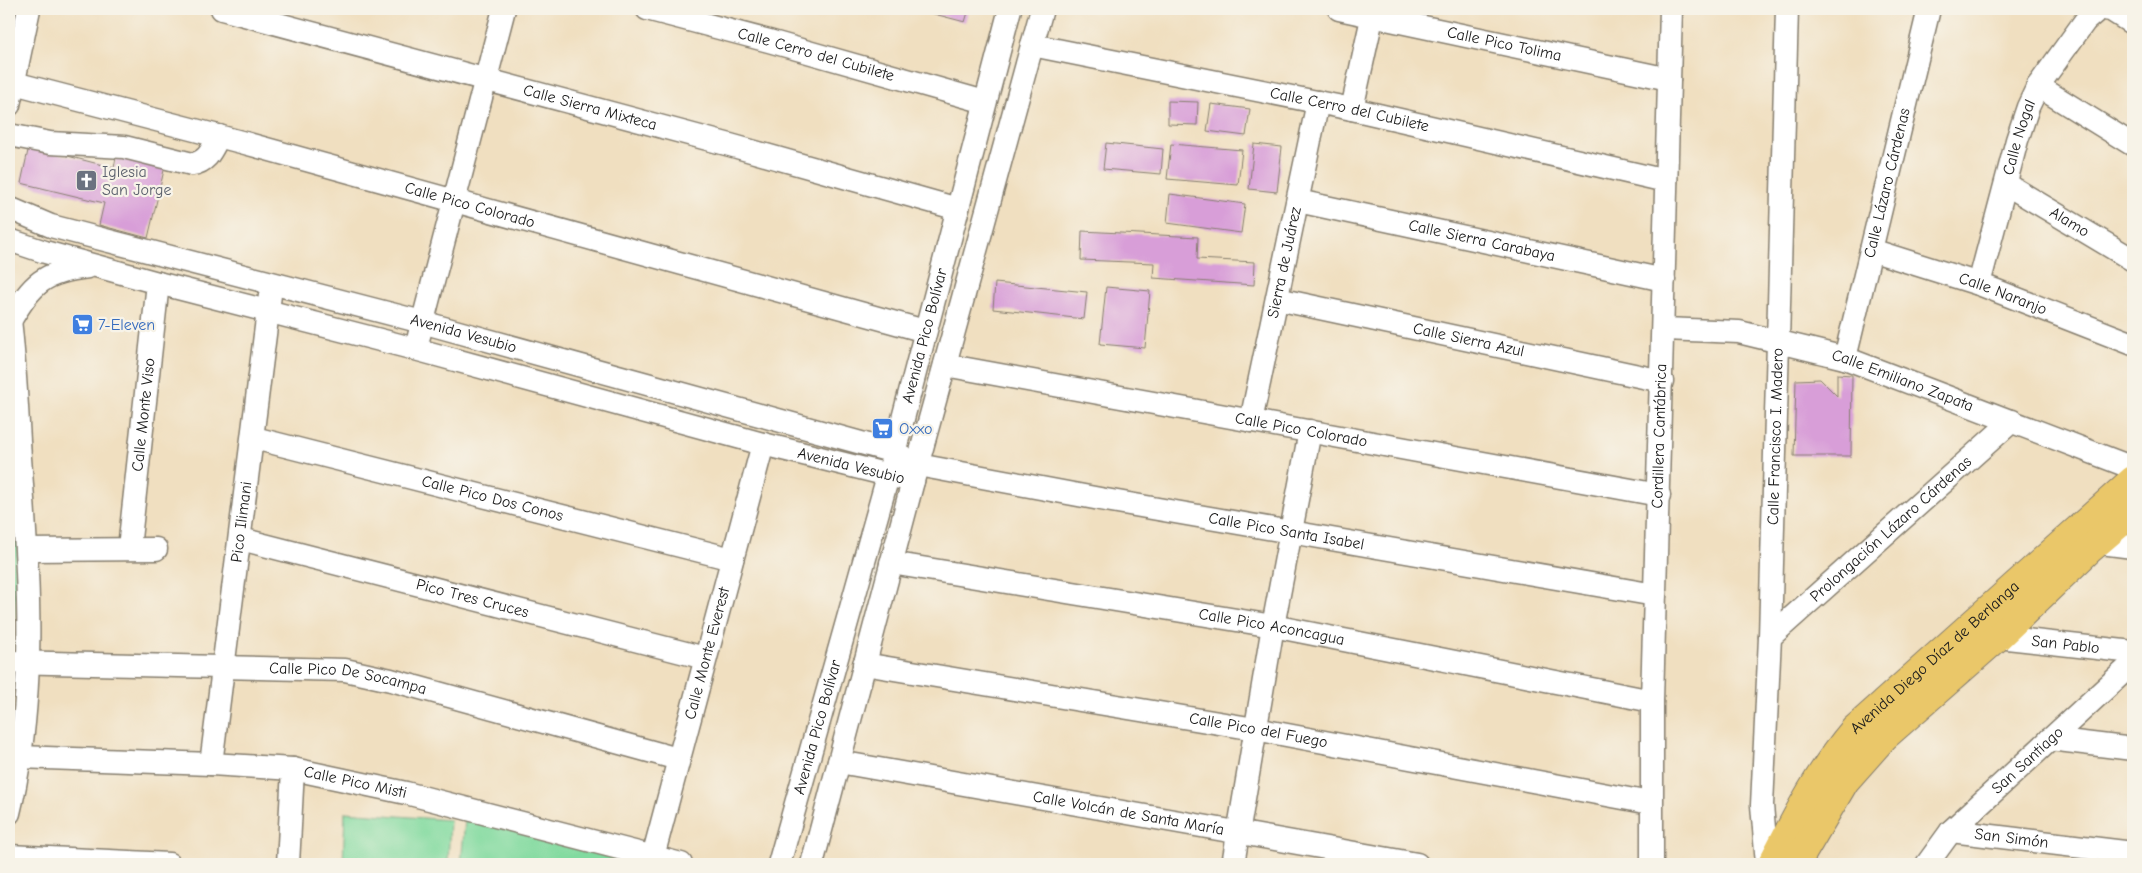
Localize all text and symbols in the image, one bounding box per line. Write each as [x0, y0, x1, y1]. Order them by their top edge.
street label: Calle Pico Tolima [1445, 23, 1563, 65]
street label: Calle Cerro del Cubilete [736, 24, 896, 85]
street label: Calle Sierra Mixteca [521, 81, 659, 134]
street label: Calle Cerro del Cubilete [1269, 84, 1431, 135]
street label: Calle Nogal [1999, 97, 2039, 177]
street label: Calle Lázaro Cárdenas [1860, 106, 1914, 260]
place label: Iglesia San Jorge [102, 163, 171, 199]
church icon: Iglesia San Jorge [74, 169, 98, 193]
street label: Calle Pico Colorado [403, 179, 537, 232]
street label: Alamo [2047, 203, 2092, 241]
street label: Sierra de Juárez [1264, 205, 1305, 320]
street label: Calle Sierra Carabaya [1407, 216, 1557, 265]
street label: Avenida Pico Bolívar [898, 266, 951, 405]
street label: Calle Naranjo [1957, 269, 2049, 319]
street label: Avenida Vesubio [408, 310, 519, 357]
supermarket icon: 7-Eleven [70, 313, 94, 337]
place label: 7-Eleven [98, 316, 155, 334]
street label: Calle Sierra Azul [1412, 319, 1526, 360]
street label: Calle Emiliano Zapata [1830, 346, 1976, 415]
street label: Calle Francisco I. Madero [1764, 348, 1787, 525]
street label: Calle Monte Viso [128, 357, 159, 472]
street label: Cordillera Cantábrica [1648, 363, 1670, 509]
street label: Calle Pico Colorado [1234, 409, 1369, 451]
supermarket icon: Oxxo [871, 417, 895, 441]
place label: Oxxo [899, 420, 933, 438]
street label: Avenida Vesubio [796, 444, 906, 488]
street label: Prolongación Lázaro Cárdenas [1806, 452, 1976, 606]
street label: Calle Pico Dos Conos [420, 472, 565, 525]
street label: Pico Ilimani [227, 480, 255, 564]
street label: Calle Pico Santa Isabel [1207, 509, 1366, 554]
street label: Pico Tres Cruces [414, 575, 531, 622]
street label: Avenida Diego Díaz de Berlanga [1847, 577, 2023, 738]
street label: Calle Monte Everest [681, 585, 734, 721]
street label: Calle Pico Aconcagua [1197, 605, 1346, 649]
street label: San Pablo [2031, 632, 2101, 657]
street label: Avenida Pico Bolívar [790, 657, 845, 797]
street label: Calle Pico De Socampa [269, 659, 429, 698]
street label: Calle Pico del Fuego [1188, 709, 1329, 751]
street label: San Santiago [1988, 723, 2067, 798]
street label: Calle Pico Misti [302, 763, 408, 802]
street label: Calle Volcán de Santa María [1031, 787, 1226, 839]
street label: San Simón [1974, 825, 2050, 852]

